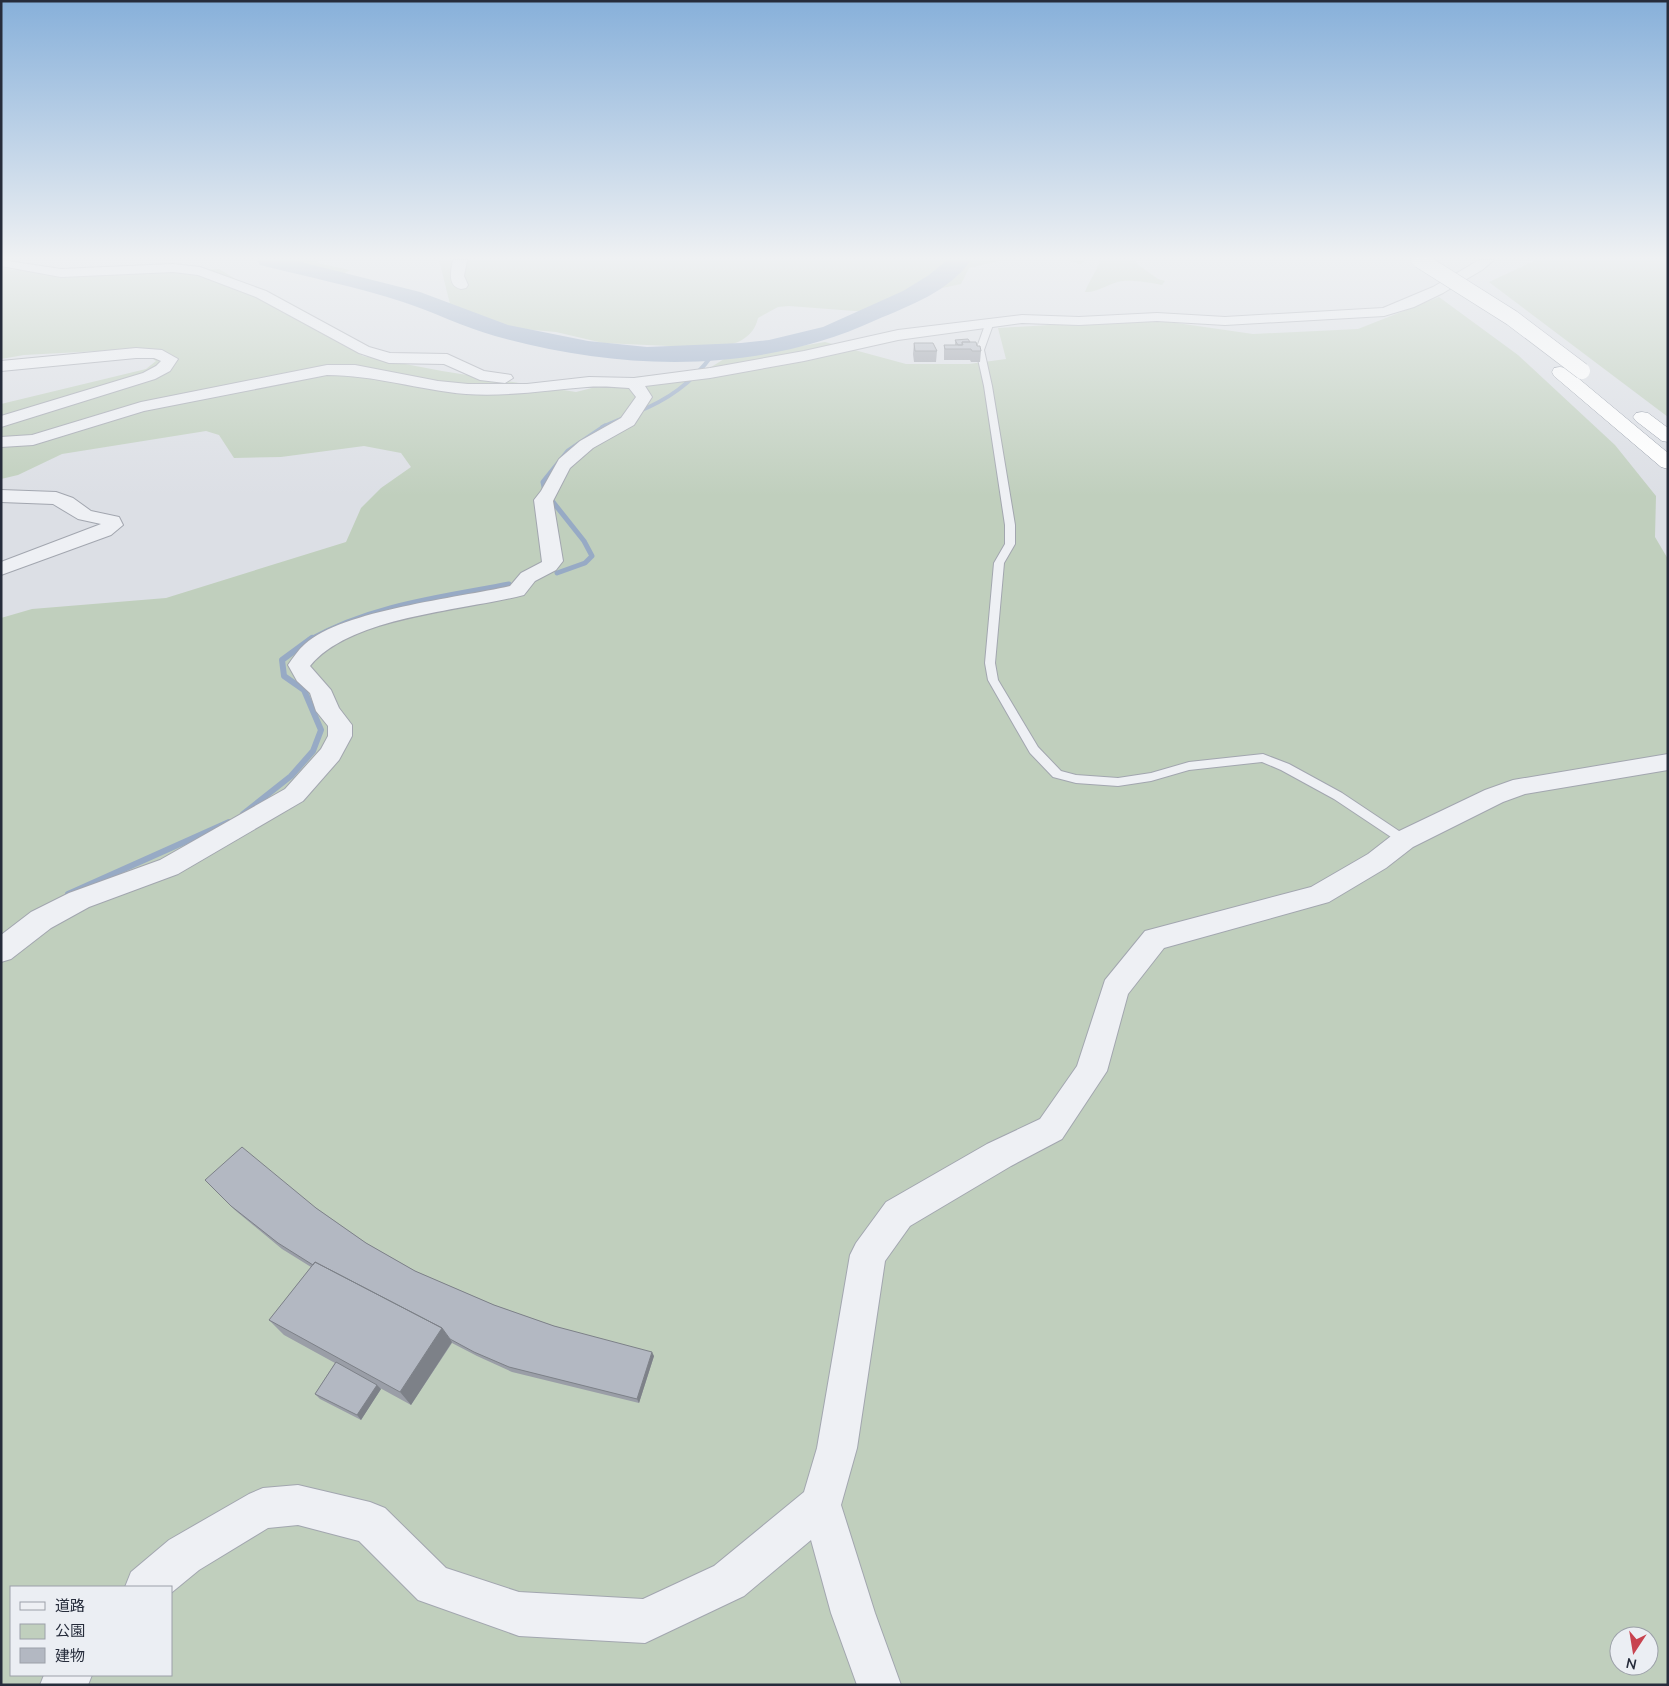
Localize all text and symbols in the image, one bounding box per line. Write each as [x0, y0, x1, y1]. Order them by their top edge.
legend [10, 1586, 172, 1676]
text: 道路 [55, 1596, 85, 1616]
text: 公園 [55, 1621, 85, 1641]
north arrow [1609, 1626, 1659, 1676]
text: 建物 [55, 1646, 85, 1666]
text: N [1624, 1653, 1639, 1674]

